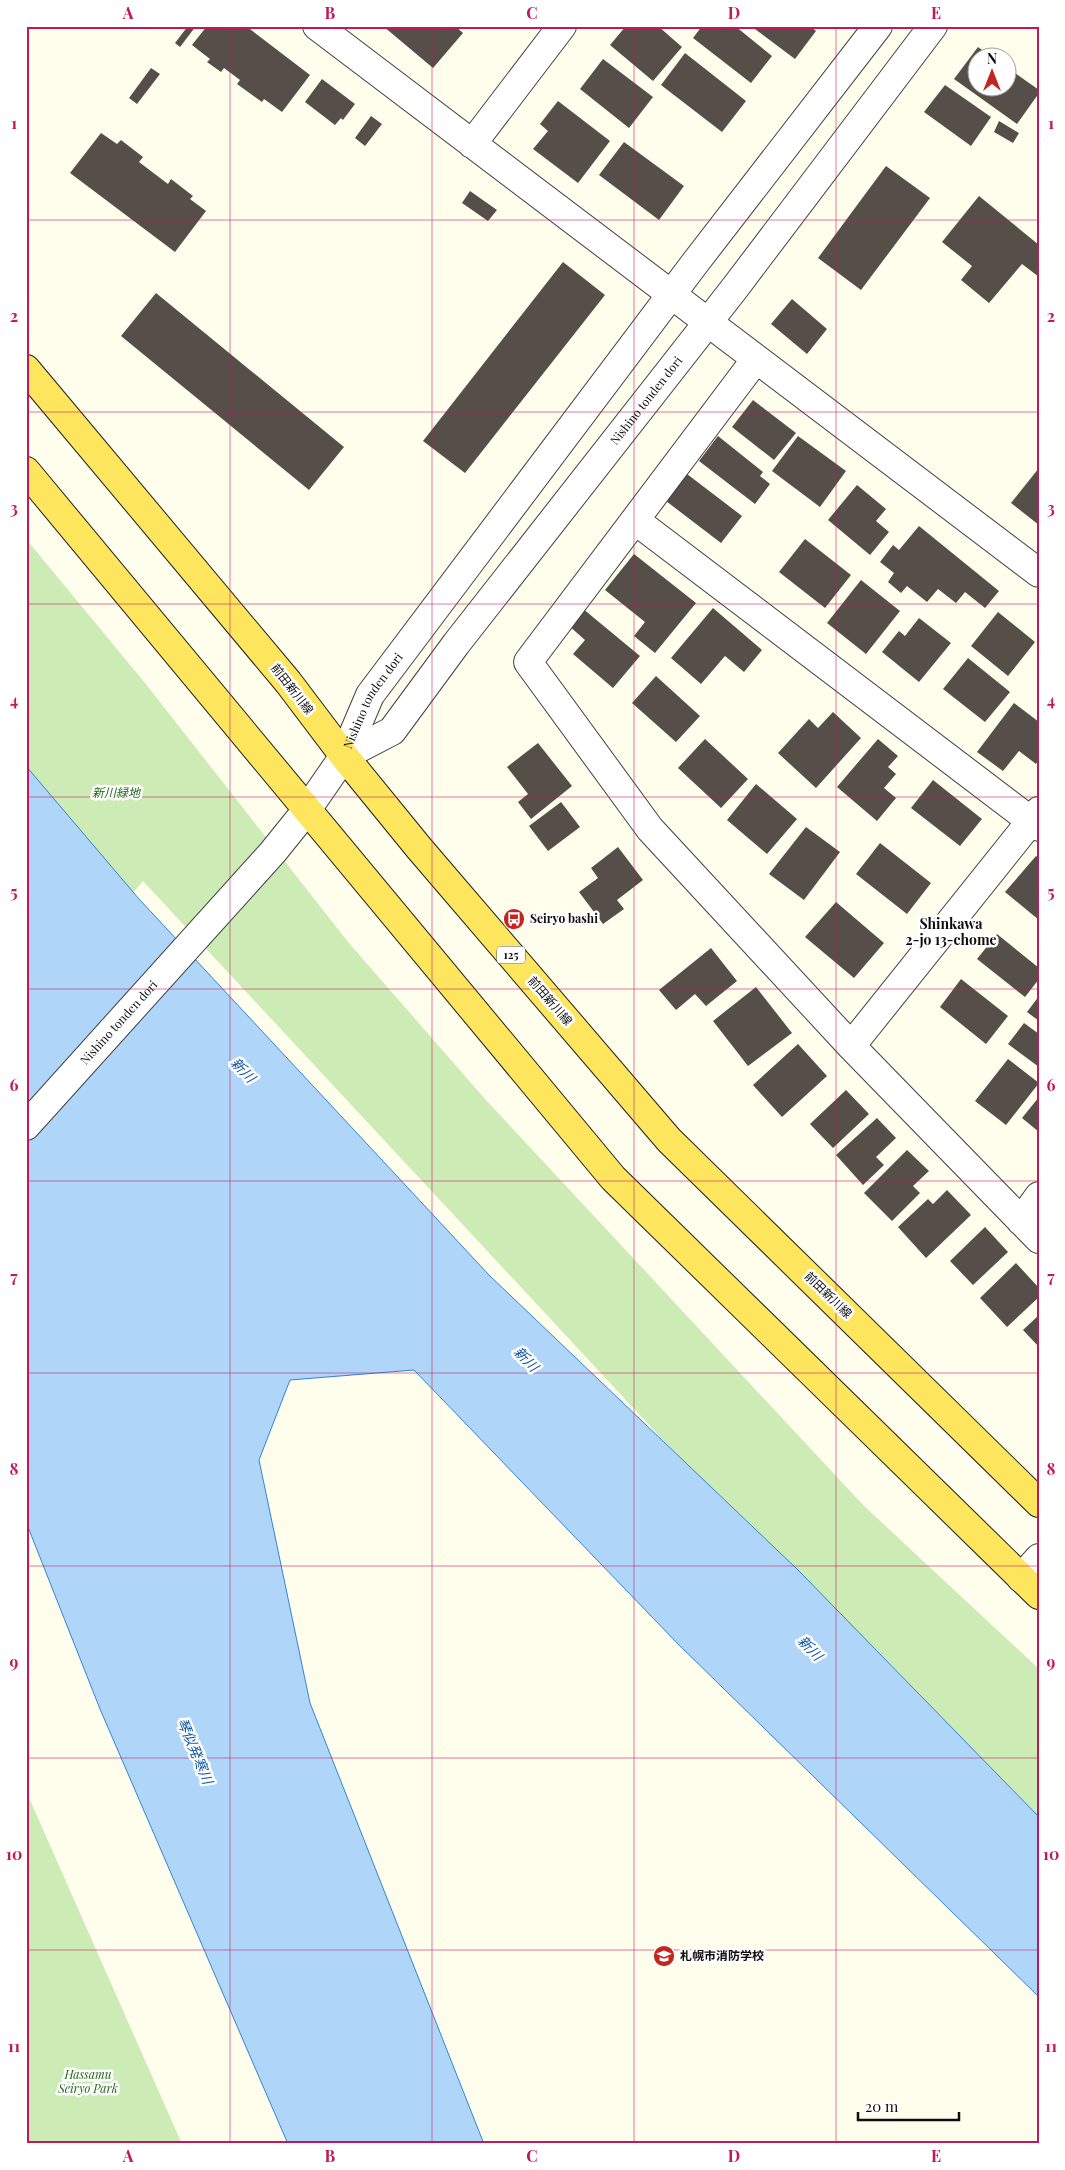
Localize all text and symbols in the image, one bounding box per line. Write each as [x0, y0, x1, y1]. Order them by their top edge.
text: A [122, 2, 134, 23]
text: B [325, 2, 336, 23]
text: C [526, 2, 538, 23]
text: D [728, 2, 740, 23]
text: E [931, 2, 941, 23]
north arrow [968, 48, 1018, 98]
text: N [987, 49, 997, 68]
text: 1 [11, 112, 17, 133]
text: 1 [1048, 112, 1054, 133]
text: 2 [10, 305, 18, 326]
text: 2 [1047, 305, 1055, 326]
street label: Nishino tonden dori [606, 352, 686, 448]
text: 3 [10, 497, 18, 518]
text: 3 [1047, 497, 1055, 518]
street label: Nishino tonden dori [339, 649, 406, 751]
street label: 前田新川線 [268, 660, 318, 717]
text: 4 [10, 689, 18, 710]
text: 4 [1047, 689, 1055, 710]
park label: 新川緑地 [92, 784, 142, 800]
text: 5 [10, 881, 18, 902]
text: 5 [1047, 881, 1055, 902]
bus stop icon: Seiryo bashi [502, 907, 526, 931]
place label: Seiryo bashi [530, 910, 598, 926]
district label: Shinkawa 2-jo 13-chome [905, 914, 997, 949]
road number: 125 [497, 946, 525, 964]
street label: 前田新川線 [525, 972, 576, 1028]
street label: Nishino tonden dori [76, 976, 161, 1068]
water label: 新川 [227, 1053, 261, 1088]
text: 6 [10, 1074, 19, 1095]
text: 6 [1047, 1074, 1056, 1095]
text: 7 [10, 1266, 18, 1287]
text: 7 [1047, 1266, 1055, 1287]
street label: 前田新川線 [802, 1268, 856, 1321]
water label: 新川 [510, 1342, 544, 1377]
text: 8 [10, 1458, 19, 1479]
text: 8 [1047, 1458, 1056, 1479]
water label: 新川 [794, 1631, 828, 1666]
text: 9 [10, 1651, 19, 1672]
text: 9 [1047, 1651, 1056, 1672]
water label: 琴似発寒川 [173, 1715, 219, 1789]
text: 10 [6, 1843, 22, 1864]
text: 10 [1043, 1843, 1059, 1864]
school or university icon: 札幌市消防学校 [652, 1944, 676, 1968]
place label: 札幌市消防学校 [680, 1947, 764, 1963]
text: 11 [8, 2035, 20, 2056]
text: 11 [1045, 2035, 1057, 2056]
park label: Hassamu Seiryo Park [57, 2066, 118, 2096]
scale bar [858, 2090, 959, 2122]
text: 20 m [865, 2096, 899, 2116]
text: A [122, 2145, 134, 2166]
text: B [325, 2145, 336, 2166]
text: C [526, 2145, 538, 2166]
text: D [728, 2145, 740, 2166]
text: E [931, 2145, 941, 2166]

